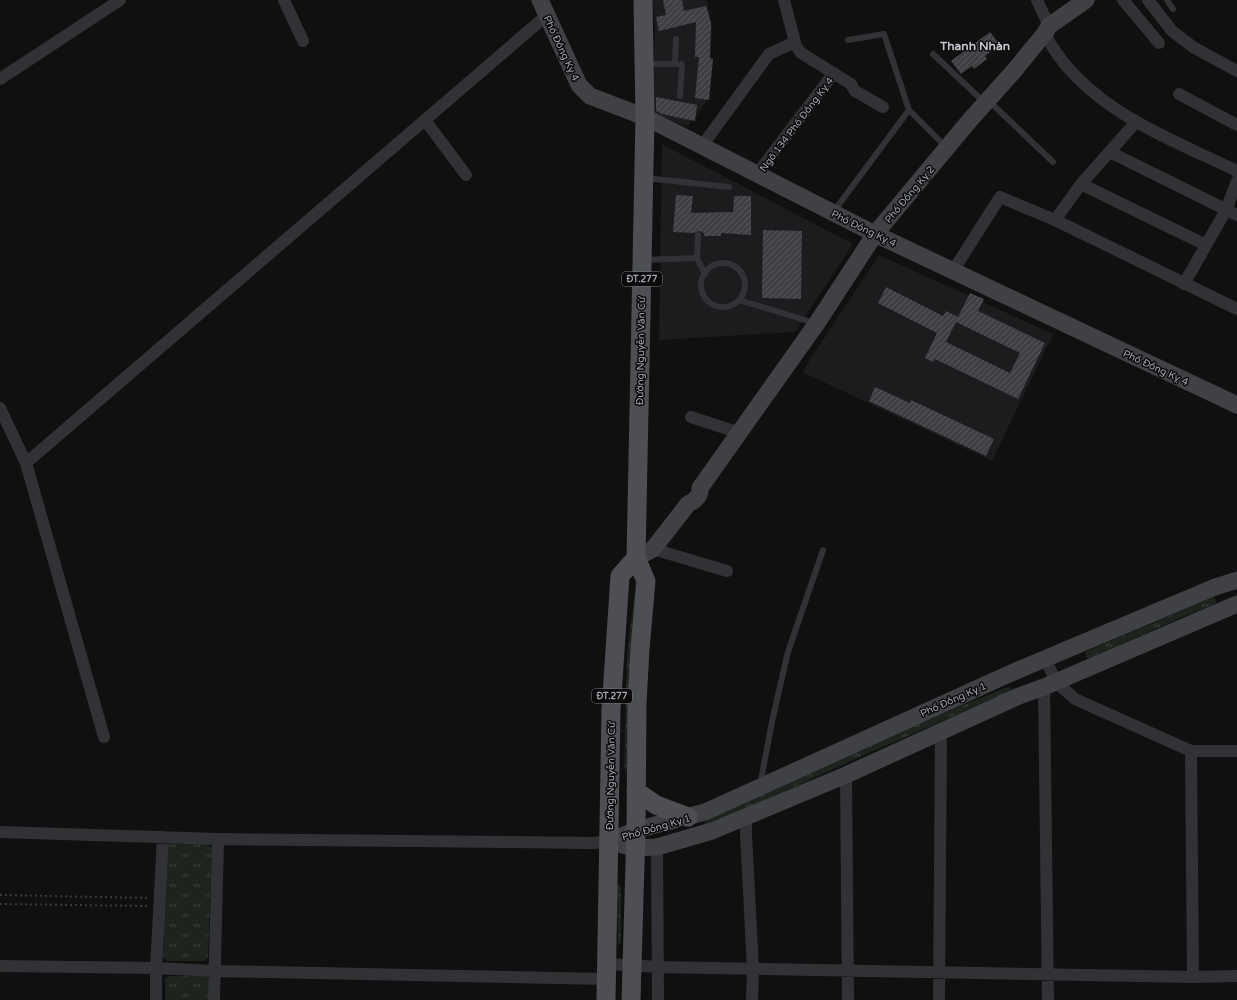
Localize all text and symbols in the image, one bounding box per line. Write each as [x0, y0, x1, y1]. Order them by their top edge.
street label: Phố Đồng Kỵ 4 [541, 14, 582, 83]
district label: Thanh Nhàn [939, 39, 1010, 53]
street label: Ngõ 134 Phố Đồng Kỵ 4 [757, 75, 836, 174]
street label: Phố Đồng Kỵ 2 [882, 164, 937, 226]
street label: Phố Đồng Kỵ 4 [829, 208, 898, 250]
road number: ĐT.277 [622, 272, 662, 286]
street label: Đường Nguyễn Văn Cừ [634, 296, 648, 405]
street label: Phố Đồng Kỵ 4 [1121, 347, 1190, 388]
street label: Phố Đồng Kỵ 1 [919, 680, 988, 720]
road number: ĐT.277 [592, 689, 632, 703]
street label: Đường Nguyễn Văn Cừ [604, 721, 618, 830]
street label: Phố Đồng Kỵ 1 [621, 812, 692, 843]

